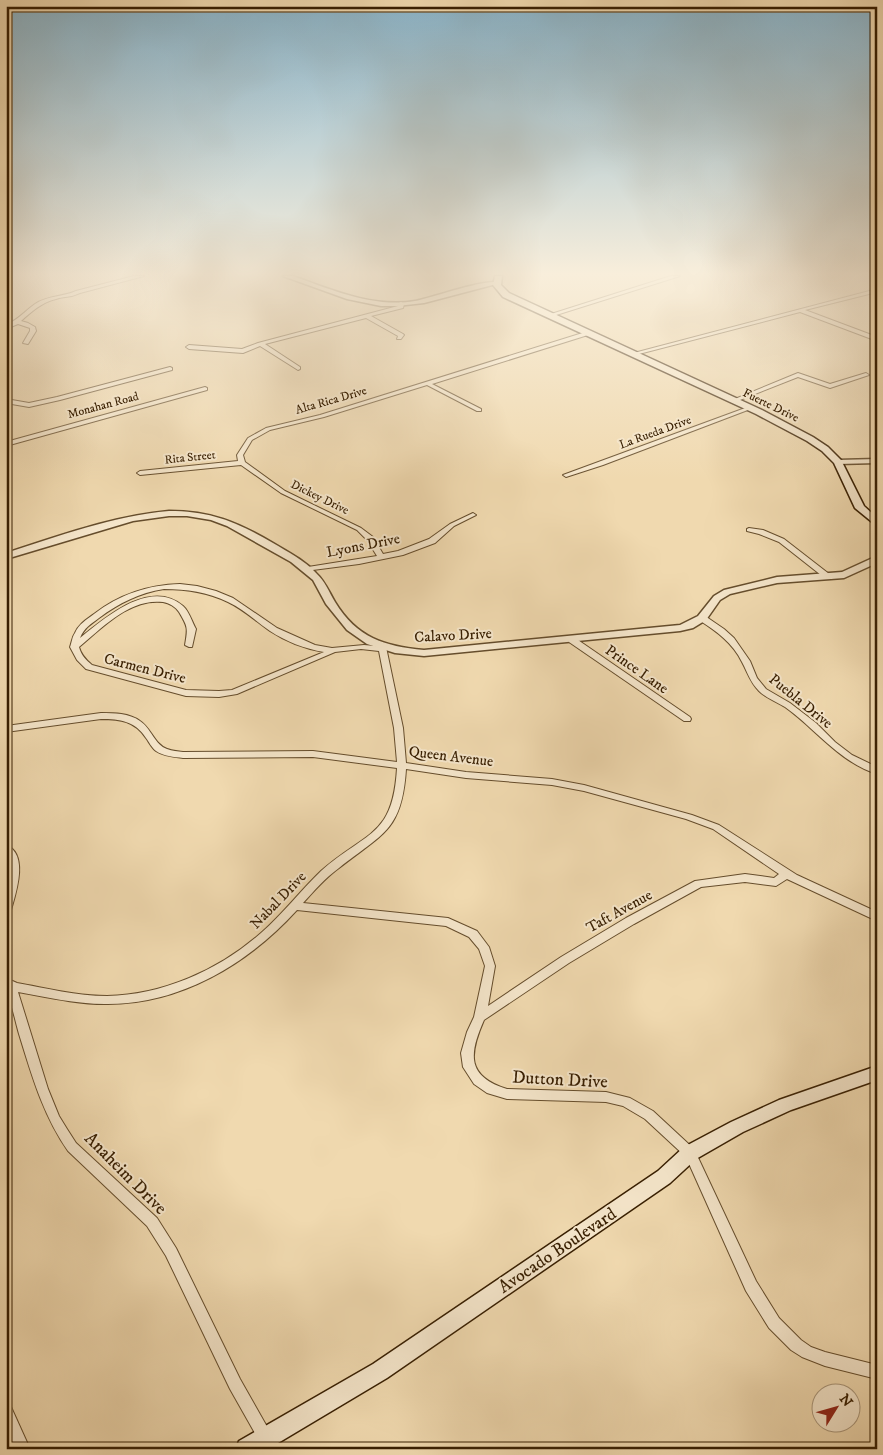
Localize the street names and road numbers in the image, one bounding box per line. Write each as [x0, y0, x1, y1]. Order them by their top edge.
street label: Alta Rica Drive [294, 383, 368, 418]
street label: Fuerte Drive [740, 385, 801, 425]
street label: Monahan Road [66, 389, 140, 422]
street label: La Rueda Drive [617, 413, 693, 452]
street label: Rita Street [164, 447, 216, 468]
street label: Dickey Drive [288, 477, 351, 518]
street label: Lyons Drive [325, 529, 401, 562]
street label: Calavo Drive [414, 624, 492, 647]
street label: Prince Lane [601, 641, 672, 698]
street label: Carmen Drive [102, 649, 188, 688]
street label: Puebla Drive [765, 670, 836, 733]
street label: Queen Avenue [408, 742, 494, 771]
street label: Nabal Drive [246, 868, 310, 933]
street label: Taft Avenue [583, 886, 656, 937]
street label: Dutton Drive [512, 1067, 608, 1093]
street label: Anaheim Drive [80, 1128, 171, 1219]
street label: Avocado Boulevard [494, 1203, 621, 1298]

